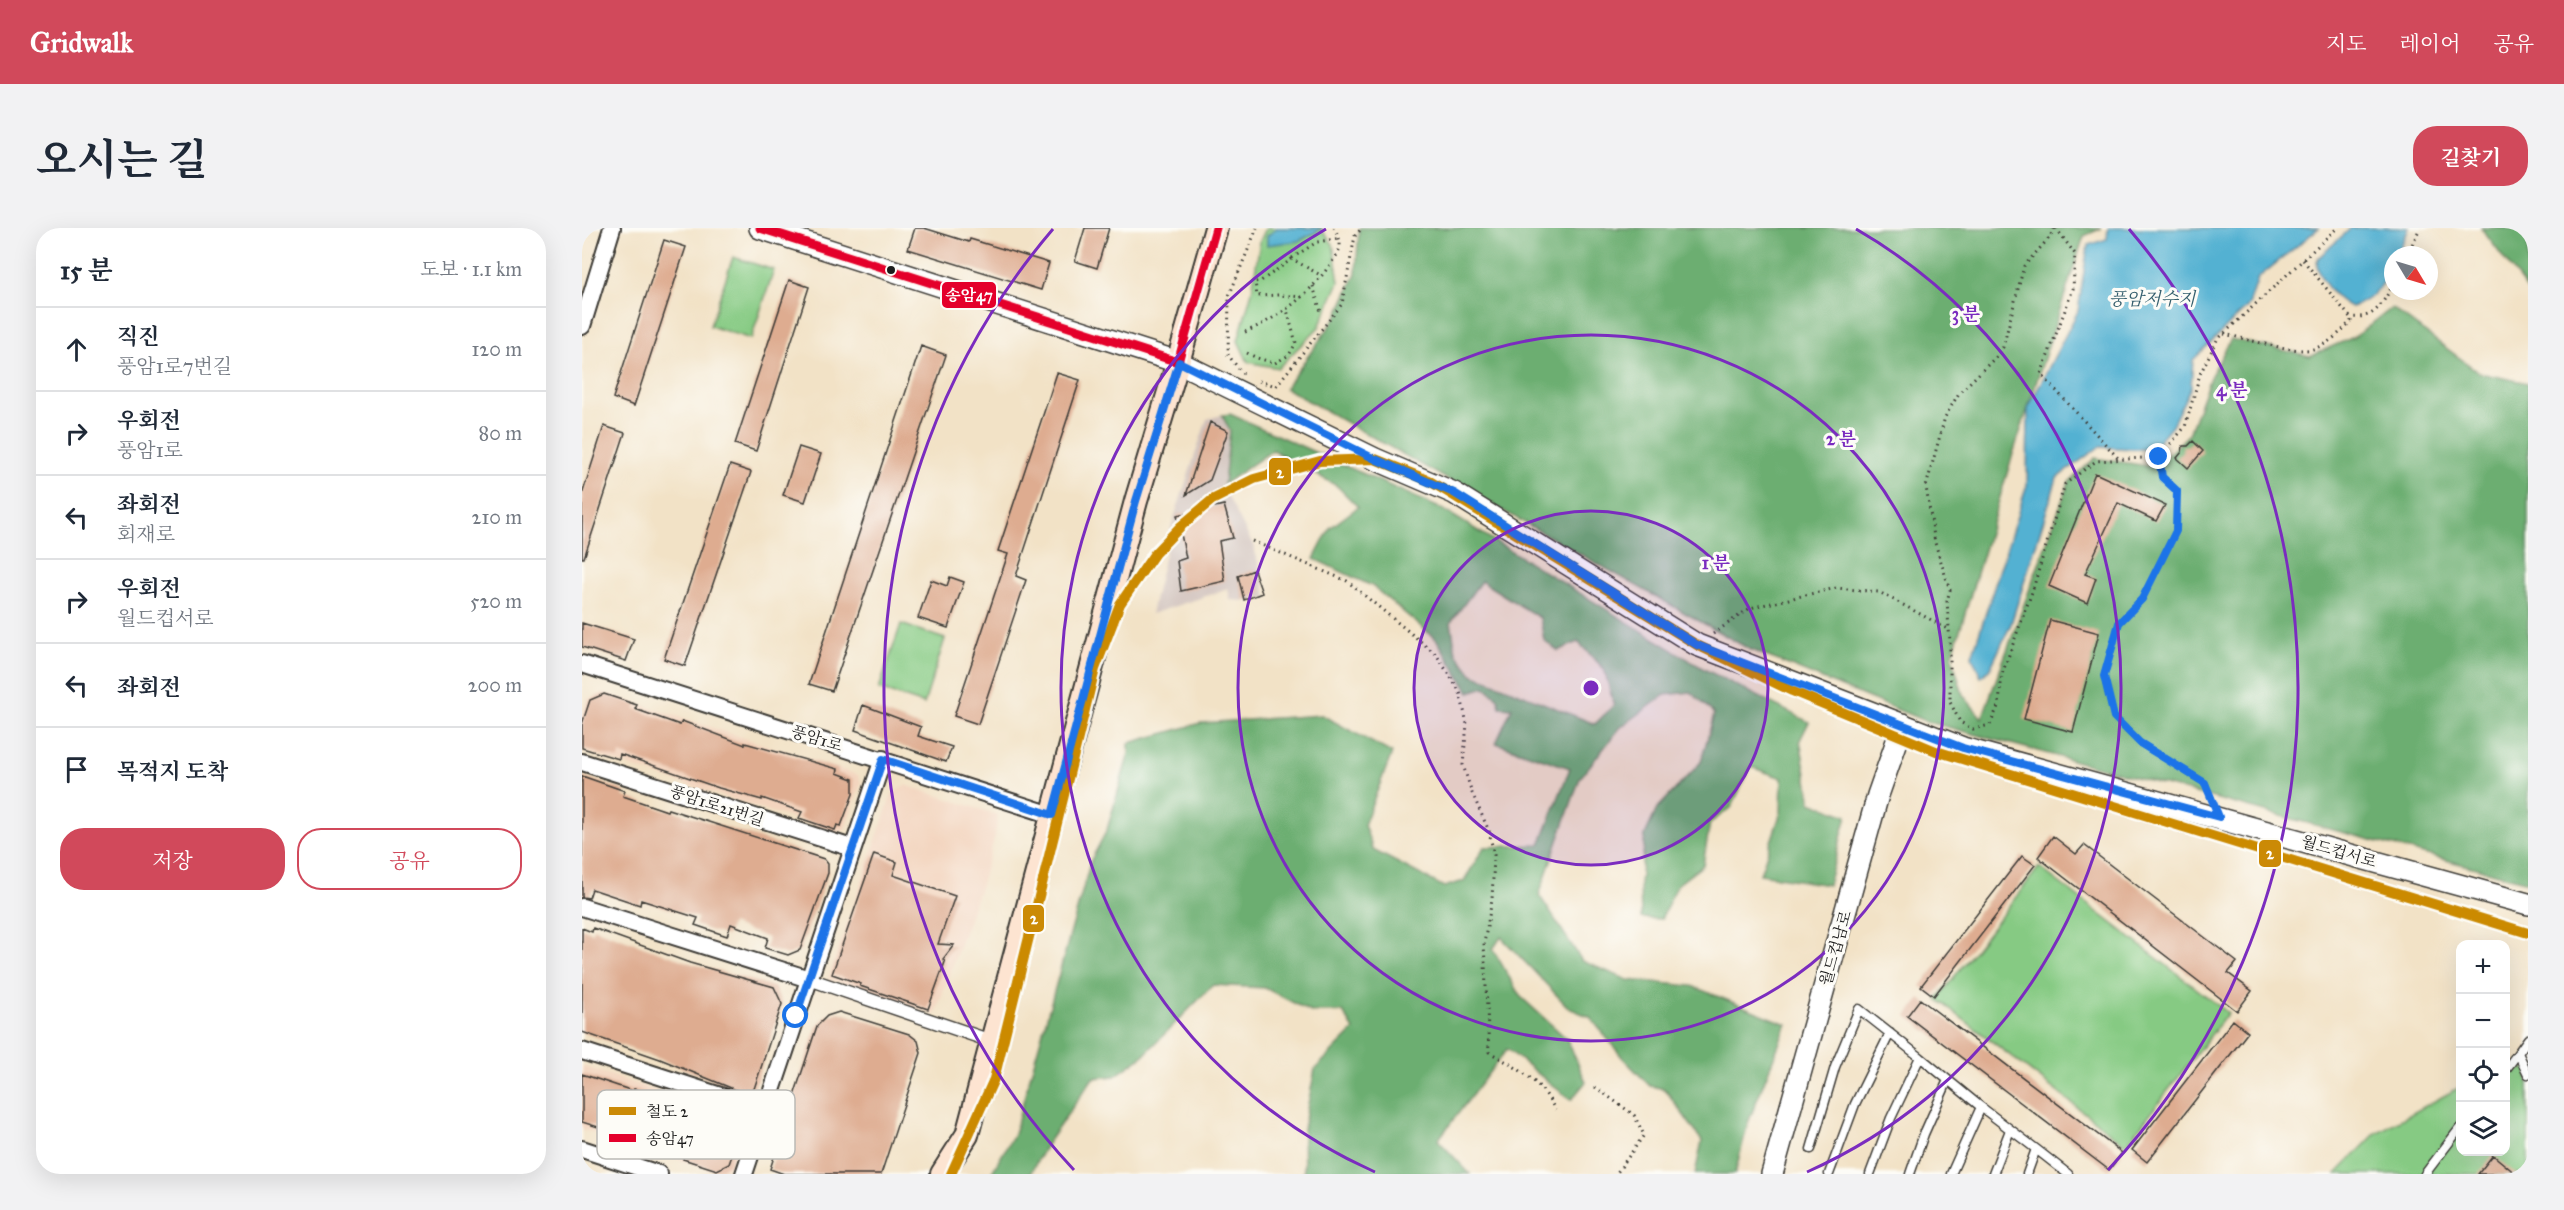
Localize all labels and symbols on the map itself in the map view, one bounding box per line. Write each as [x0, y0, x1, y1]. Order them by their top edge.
north arrow [2384, 246, 2438, 300]
unlabelled marker [885, 264, 897, 276]
line badge: 송암47 [941, 281, 997, 309]
text: 송암47 [945, 286, 993, 306]
water label: 풍암저수지 [2109, 288, 2197, 310]
text: 3 분 [1952, 303, 1981, 326]
text: 4 분 [2216, 379, 2248, 402]
text: 2 분 [1826, 428, 1857, 450]
route end [2145, 443, 2171, 469]
line badge: 2 [1268, 457, 1292, 486]
text: 2 [1276, 463, 1285, 482]
text: 1 분 [1702, 552, 1731, 574]
centre of rings [1581, 678, 1601, 698]
street label: 풍암1로 [789, 722, 845, 755]
street label: 풍암1로21번길 [667, 781, 766, 830]
street label: 월드컵서로 [2299, 832, 2379, 871]
line badge: 2 [2258, 839, 2282, 868]
text: 2 [2266, 844, 2275, 863]
line badge: 2 [1022, 904, 1045, 933]
street label: 월드컵남로 [1816, 908, 1855, 988]
text: 2 [1030, 909, 1039, 928]
route start [782, 1002, 808, 1028]
legend [597, 1090, 795, 1159]
text: 철도 2 [646, 1102, 688, 1121]
text: 송암47 [646, 1129, 694, 1148]

